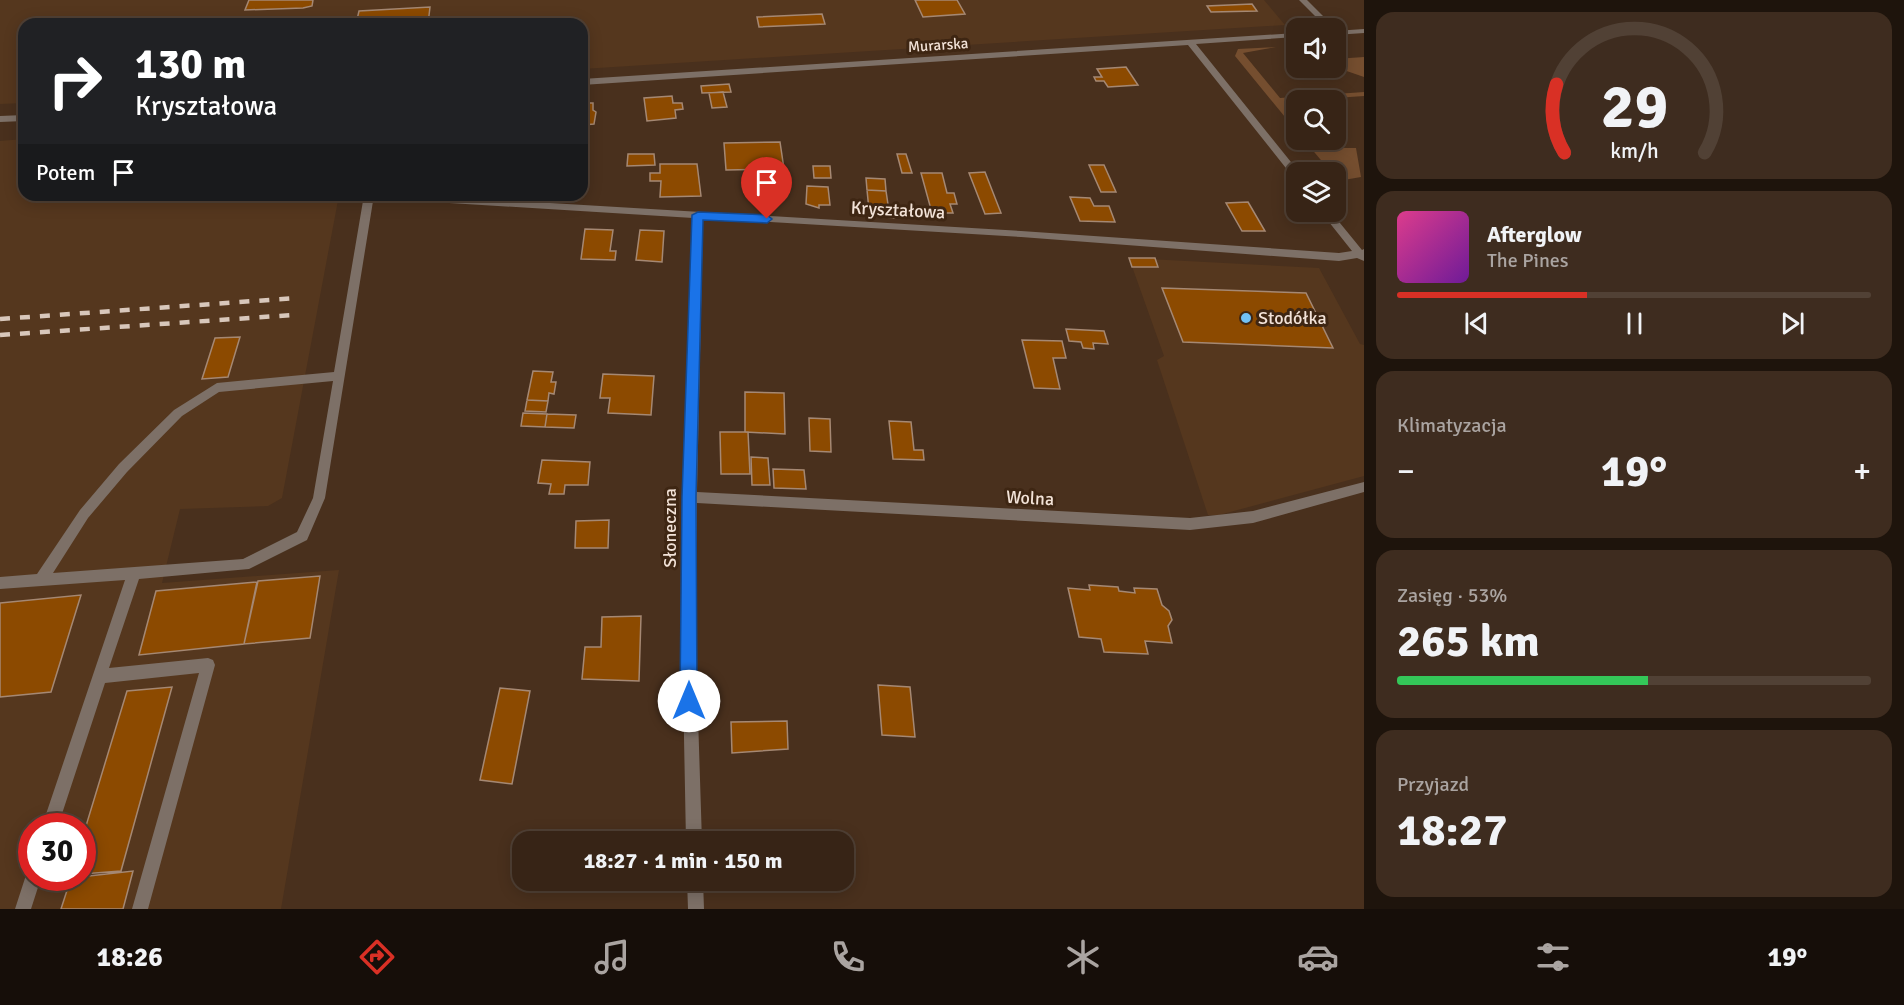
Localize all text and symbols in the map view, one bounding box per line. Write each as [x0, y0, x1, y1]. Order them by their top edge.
map controls [1286, 18, 1346, 222]
button: sound [1286, 18, 1346, 78]
street label: Murarska [907, 34, 969, 56]
text: 130 m [135, 39, 246, 90]
icon: right [36, 42, 114, 120]
text: 29 [1600, 68, 1668, 145]
text: Kryształowa [135, 90, 277, 123]
button: search [1286, 90, 1346, 150]
text: km/h [1610, 138, 1658, 164]
icon: arrive [107, 156, 140, 189]
pin [741, 157, 792, 219]
text: Potem [36, 159, 95, 186]
button: layers [1286, 162, 1346, 222]
icon: arrive [750, 166, 783, 199]
street label: Kryształowa [850, 197, 946, 223]
text: Afterglow [1487, 221, 1582, 248]
text: The Pines [1487, 248, 1569, 273]
place label: Stodółka [1258, 307, 1327, 329]
icon: previous [1460, 307, 1493, 340]
icon: pause [1618, 307, 1651, 340]
icon: next [1776, 307, 1809, 340]
marker: Stodółka [1239, 311, 1253, 325]
text: Klimatyzacja [1397, 413, 1507, 438]
text: 19° [1601, 444, 1667, 499]
text: − [1397, 451, 1415, 492]
text: + [1853, 451, 1871, 492]
street label: Wolna [1005, 486, 1055, 510]
street label: Słoneczna [659, 488, 681, 568]
text: Zasięg · 53% [1397, 583, 1507, 608]
text: 265 km [1397, 614, 1540, 669]
position arrow [657, 669, 721, 733]
text: Przyjazd [1397, 772, 1469, 797]
text: 18:27 [1397, 803, 1507, 858]
speed limit sign: 30 [18, 813, 96, 891]
text: 18:27 · 1 min · 150 m [583, 847, 783, 874]
icon: directions [356, 936, 398, 978]
icon: music [591, 936, 633, 978]
icon: phone [827, 936, 869, 978]
icon: climate [1062, 936, 1104, 978]
icon: car [1297, 936, 1339, 978]
icon: filters [1532, 936, 1574, 978]
text: 18:26 [97, 941, 163, 974]
text: 19° [1767, 941, 1807, 974]

